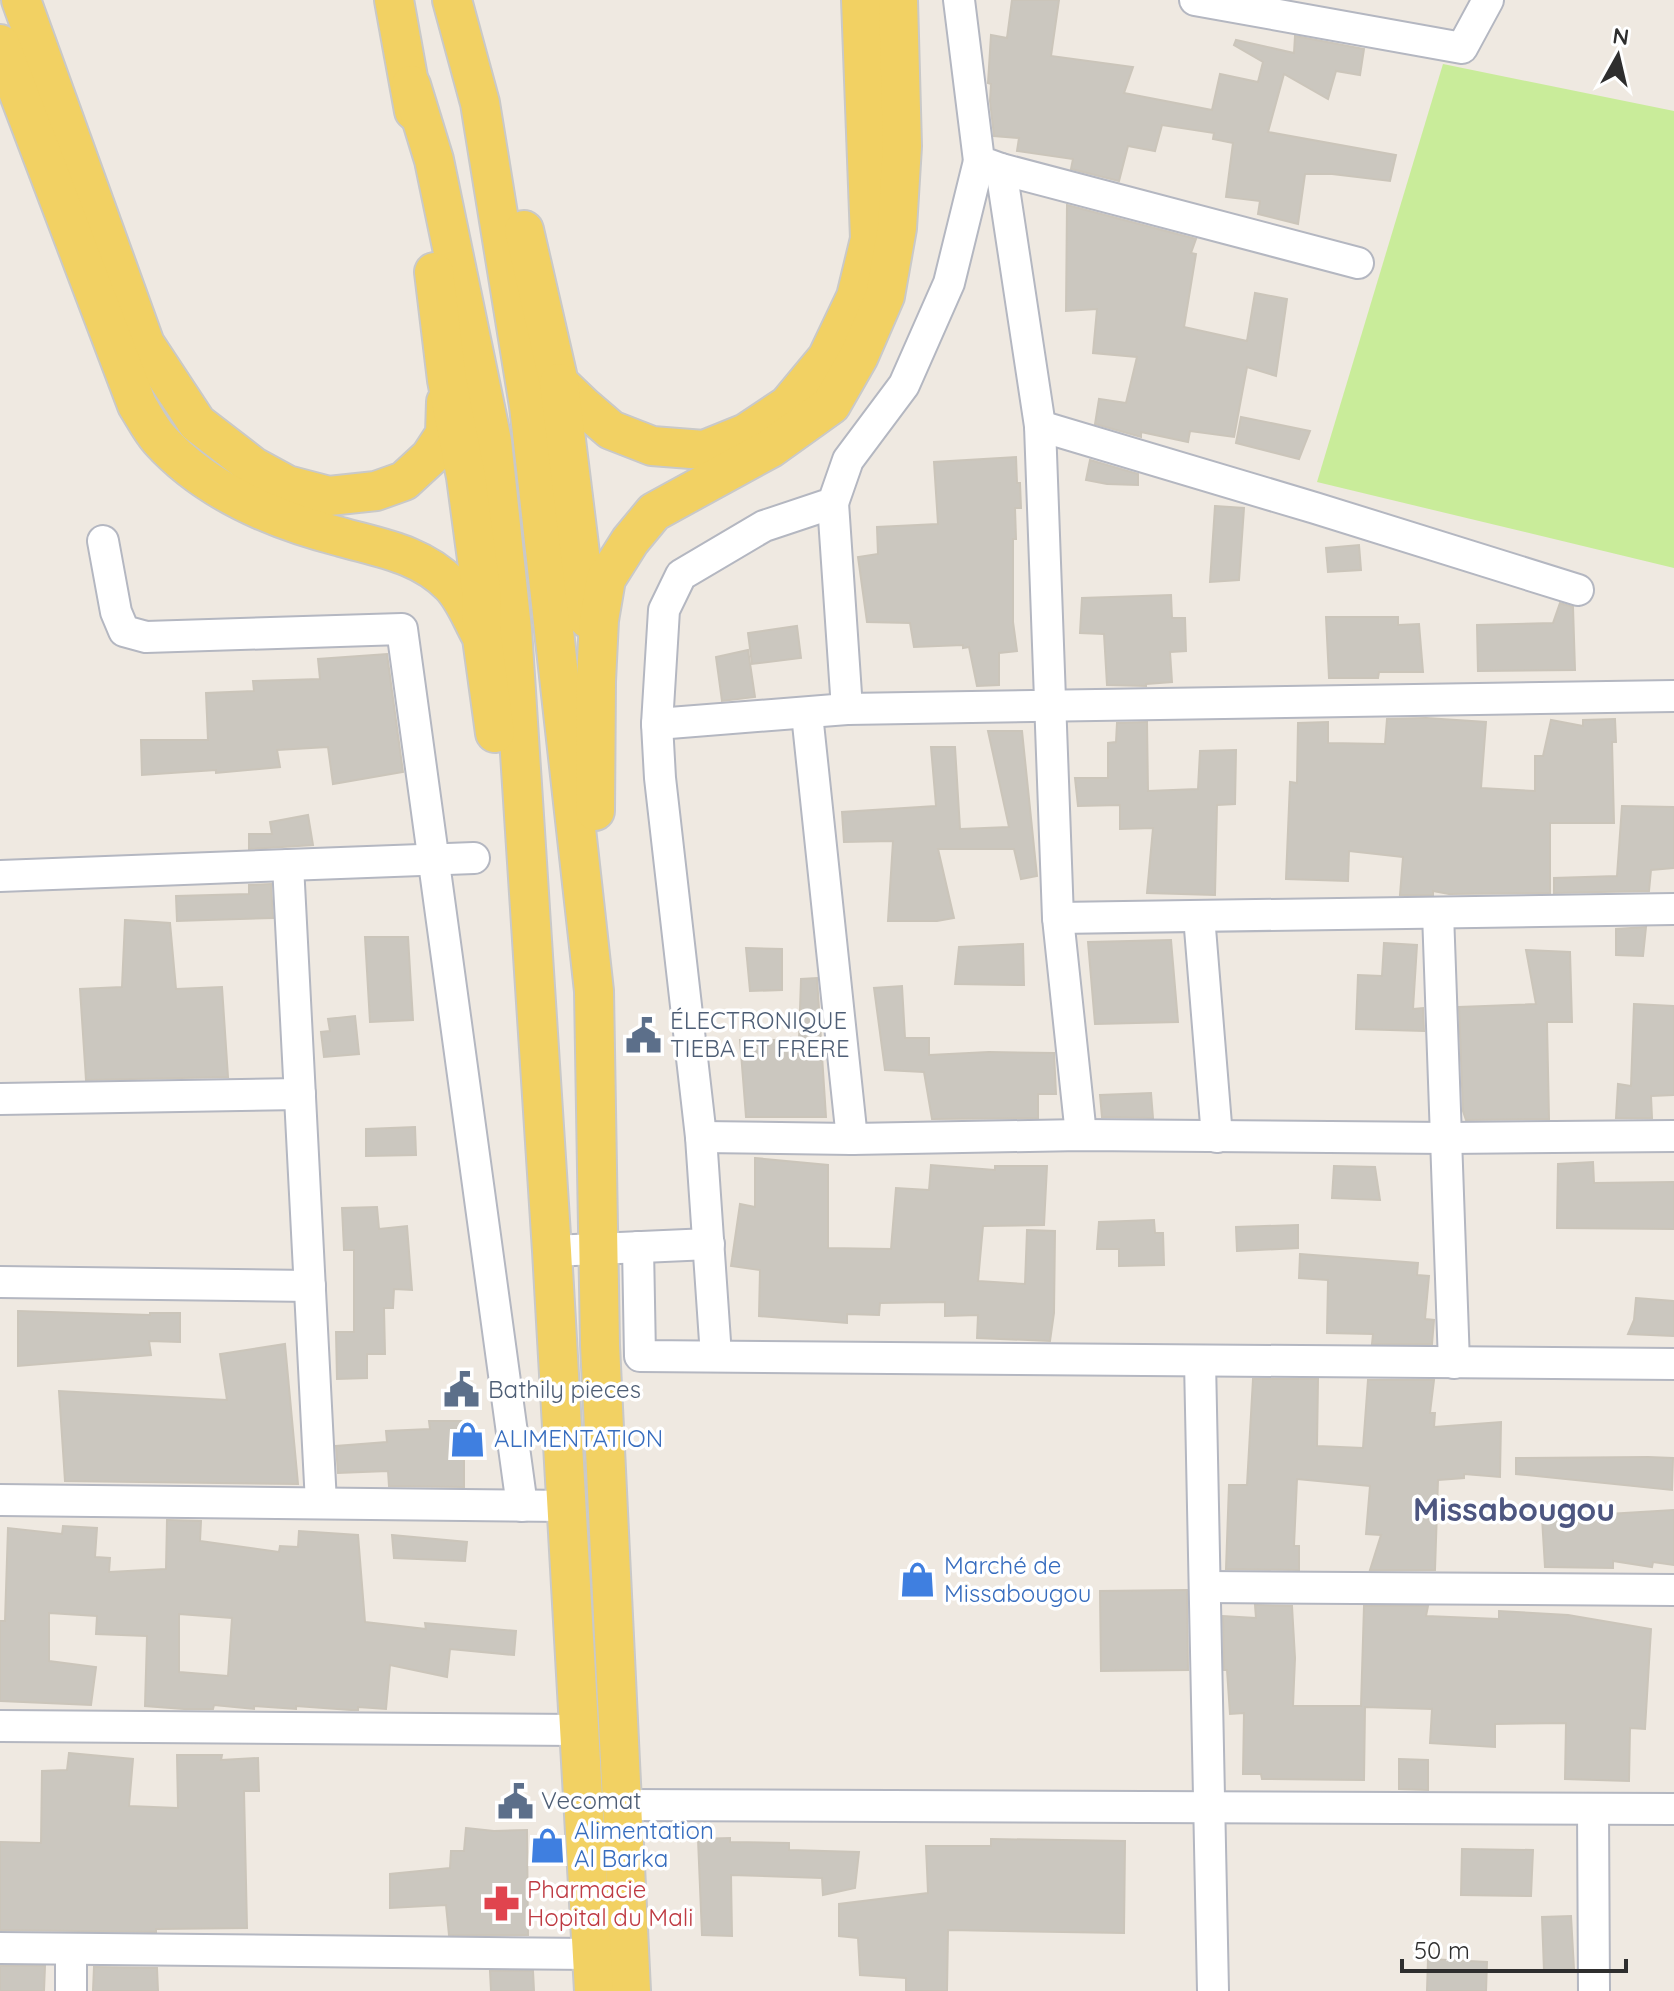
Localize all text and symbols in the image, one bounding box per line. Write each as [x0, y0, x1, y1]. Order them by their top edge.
north arrow [1578, 16, 1658, 96]
text: N [1611, 21, 1631, 51]
place label: ÉLECTRONIQUE TIEBA ET FRERE [670, 1005, 850, 1063]
public building icon: ÉLECTRONIQUE TIEBA ET FRERE [625, 1016, 663, 1054]
public building icon: Bathily pieces [443, 1371, 481, 1409]
place label: Bathily pieces [488, 1374, 641, 1404]
shop icon: ALIMENTATION [449, 1420, 487, 1458]
place label: ALIMENTATION [494, 1423, 663, 1453]
district label: Missabougou [1413, 1489, 1615, 1529]
place label: Marché de Missabougou [944, 1550, 1091, 1608]
shop icon: Marché de Missabougou [899, 1561, 937, 1599]
public building icon: Vecomat [496, 1782, 534, 1820]
place label: Vecomat [541, 1785, 641, 1815]
place label: Alimentation Al Barka [574, 1815, 714, 1873]
shop icon: Alimentation Al Barka [529, 1826, 567, 1864]
place label: Pharmacie Hopital du Mali [527, 1874, 693, 1932]
pharmacy icon: Pharmacie Hopital du Mali [482, 1885, 520, 1923]
scale bar [1402, 1923, 1626, 1973]
text: 50 m [1414, 1935, 1470, 1965]

